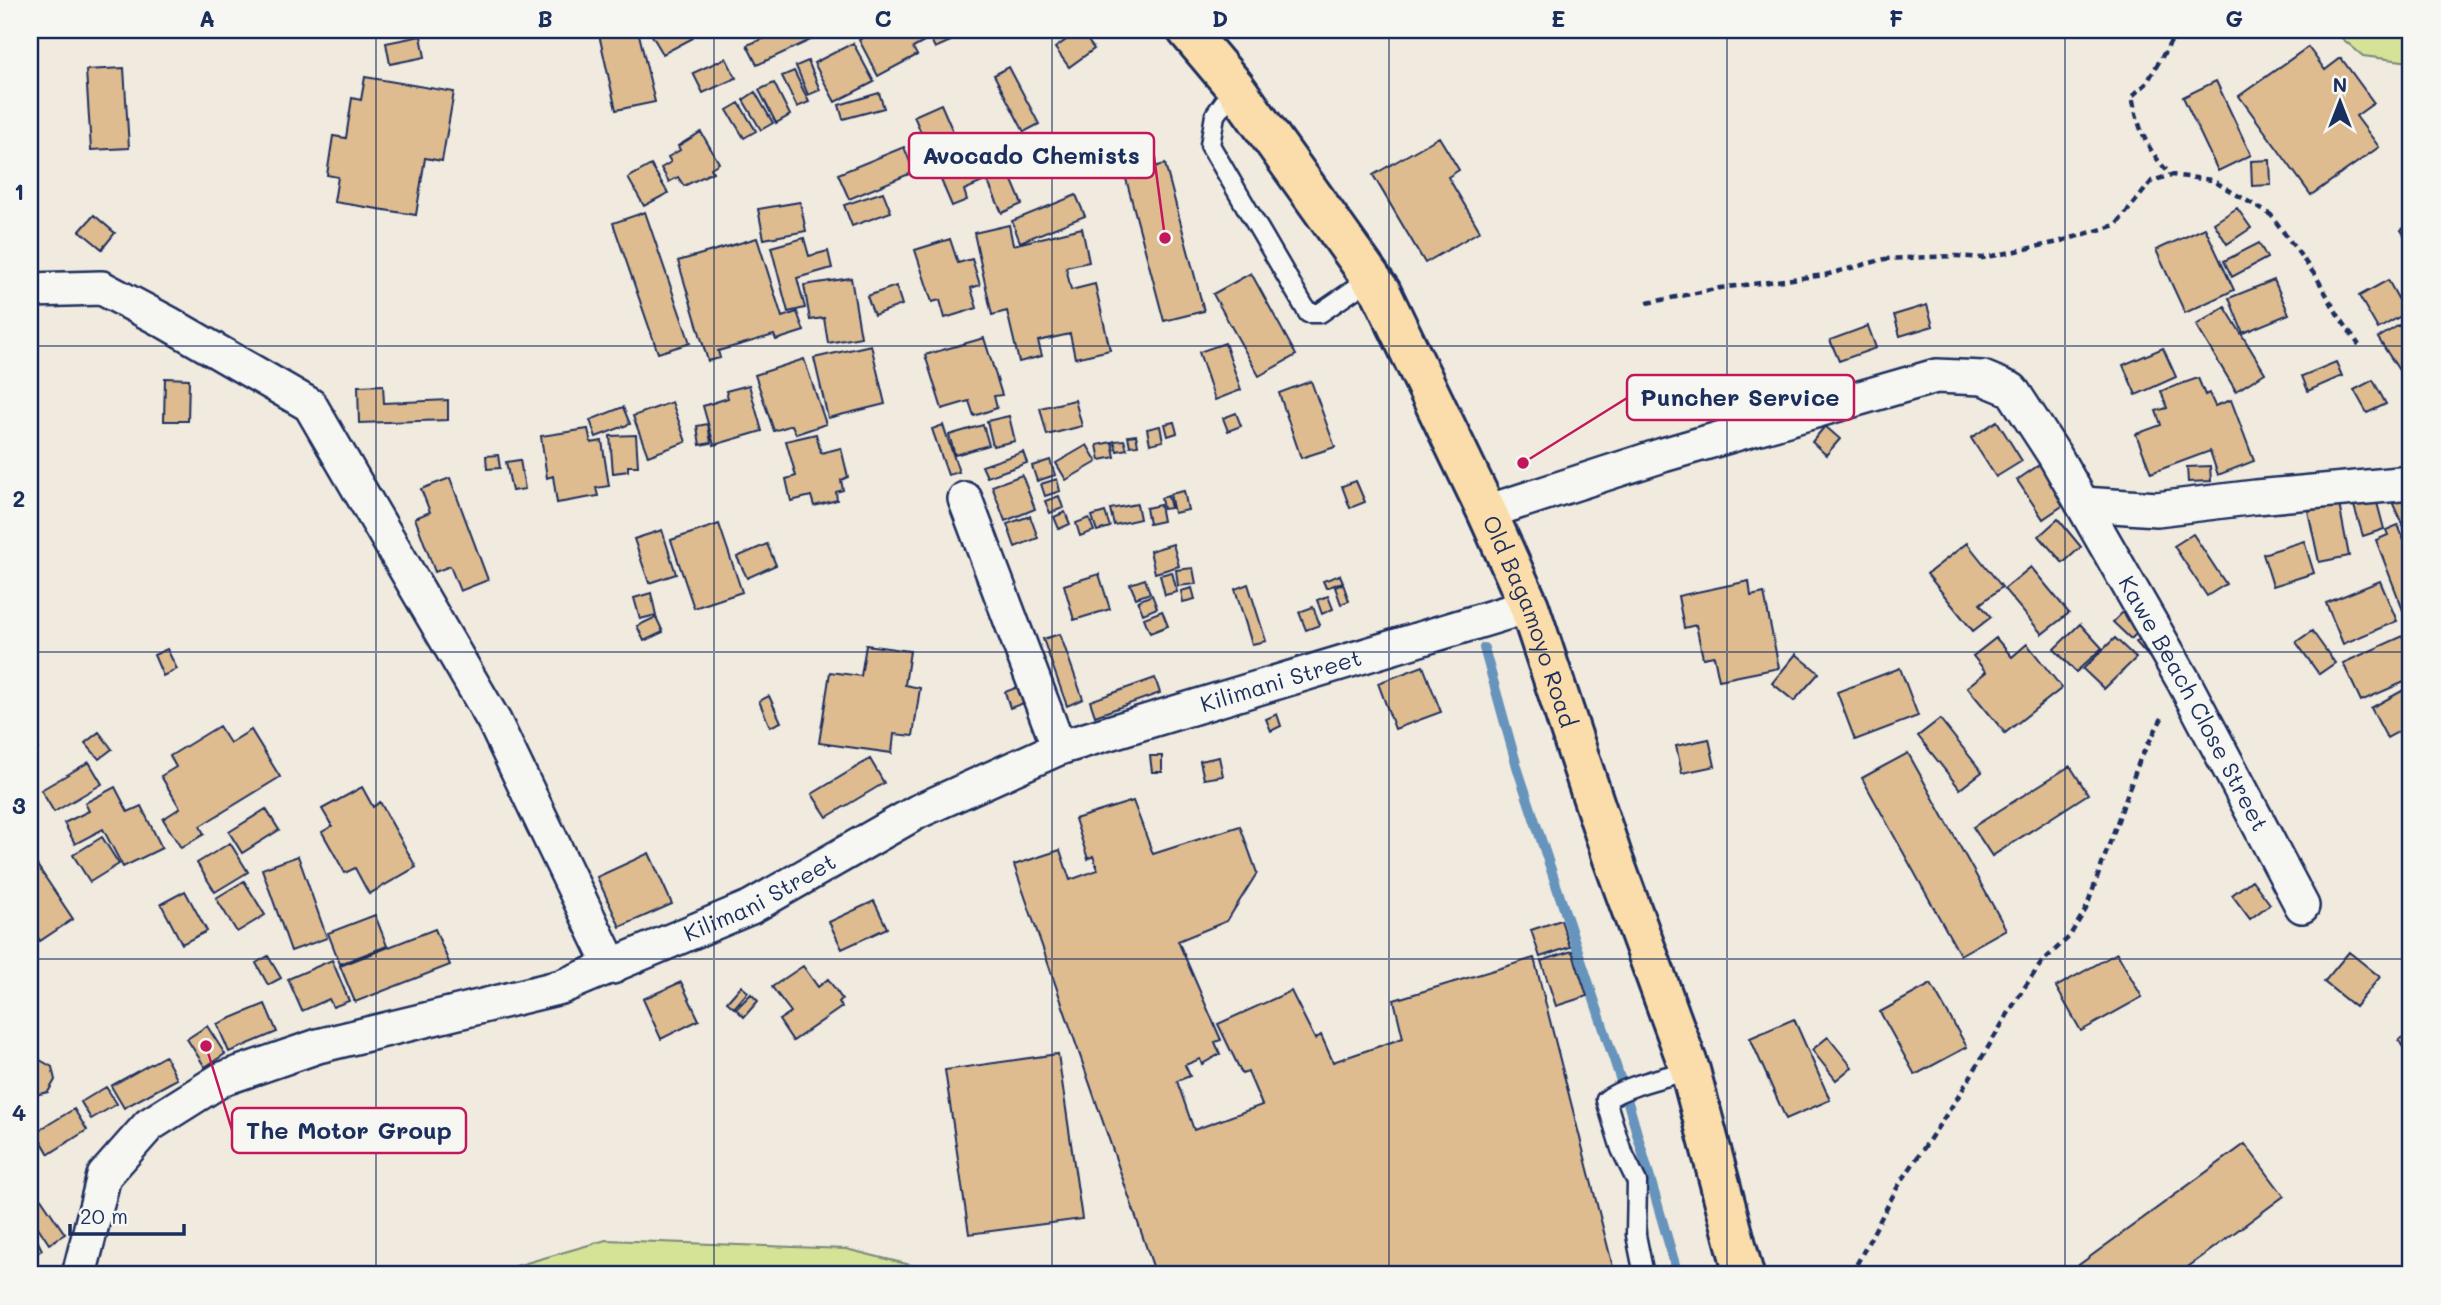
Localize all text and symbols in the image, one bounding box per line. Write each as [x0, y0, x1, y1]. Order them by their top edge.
text: A [199, 3, 215, 33]
text: B [537, 3, 553, 33]
text: C [874, 3, 892, 33]
text: D [1212, 3, 1228, 33]
text: E [1551, 3, 1565, 33]
text: F [1889, 3, 1903, 33]
text: G [2225, 3, 2243, 33]
north arrow [2304, 66, 2374, 136]
text: N [2333, 72, 2347, 97]
callout: Avocado Chemists [909, 133, 1154, 178]
text: Avocado Chemists [922, 139, 1140, 170]
text: 1 [14, 176, 24, 206]
callout: Puncher Service [1627, 375, 1854, 420]
text: Puncher Service [1640, 381, 1840, 412]
text: 2 [13, 483, 25, 513]
street label: Old Bagamoyo Road [1476, 510, 1584, 731]
street label: Kawe Beach Close Street [2112, 570, 2276, 836]
street label: Kilimani Street [1196, 641, 1365, 718]
text: 3 [12, 790, 26, 820]
street label: Kilimani Street [679, 846, 841, 948]
text: 4 [12, 1097, 26, 1127]
callout: The Motor Group [232, 1108, 466, 1153]
text: The Motor Group [246, 1114, 452, 1145]
scale bar [70, 1193, 184, 1237]
text: 20 m [80, 1202, 128, 1229]

